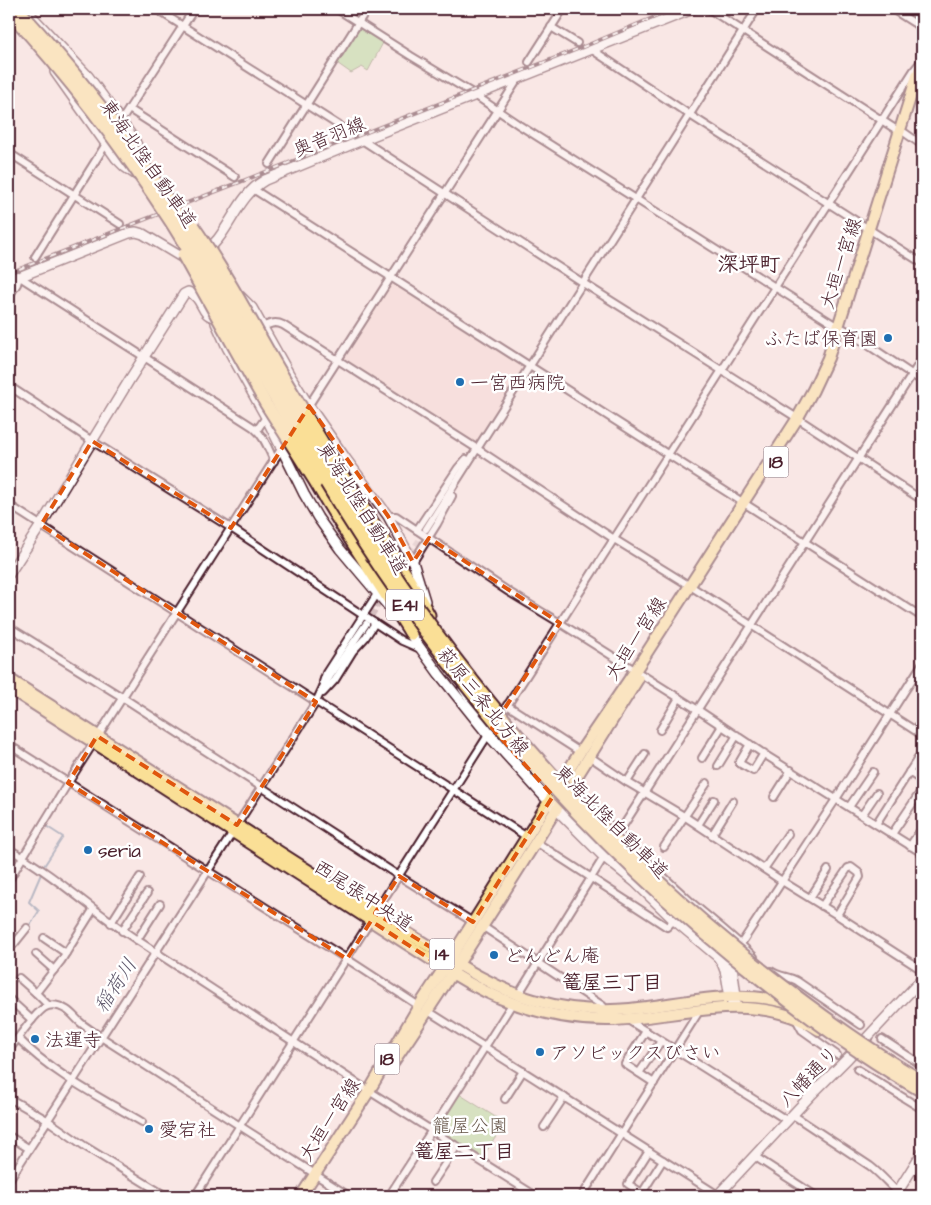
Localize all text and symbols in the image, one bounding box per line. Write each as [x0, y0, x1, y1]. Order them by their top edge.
street label: 東海北陸自動車道 [93, 94, 202, 234]
street label: 奥音羽線 [289, 111, 370, 164]
street label: 大垣一宮線 [814, 214, 869, 313]
district label: 深坪町 [718, 250, 781, 279]
place label: ふたば保育園 [764, 326, 878, 353]
marker: ふたば保育園 [882, 332, 894, 344]
place label: 一宮西病院 [470, 370, 565, 397]
marker: 一宮西病院 [454, 376, 466, 388]
street label: 東海北陸自動車道 [310, 437, 413, 580]
road number: 18 [764, 447, 788, 478]
road number: E41 [386, 590, 424, 620]
street label: 大垣一宮線 [599, 592, 673, 686]
street label: 萩原三条北方線 [430, 642, 535, 762]
street label: 東海北陸自動車道 [548, 759, 674, 885]
place label: seria [98, 838, 141, 865]
marker: seria [82, 844, 94, 856]
street label: 西尾張中央道 [308, 854, 418, 939]
road number: 14 [430, 939, 454, 970]
place label: どんどん庵 [504, 943, 600, 970]
marker: どんどん庵 [488, 949, 500, 961]
water label: 稲荷川 [88, 953, 144, 1018]
district label: 篭屋三丁目 [562, 969, 662, 997]
place label: 法運寺 [45, 1027, 102, 1054]
marker: 法運寺 [29, 1033, 41, 1045]
place label: アソビックスびさい [550, 1040, 721, 1067]
street label: 八幡通り [773, 1040, 845, 1114]
road number: 18 [374, 1044, 400, 1074]
marker: アソビックスびさい [534, 1046, 546, 1058]
street label: 大垣一宮線 [293, 1073, 367, 1167]
park label: 籠屋公園 [432, 1113, 508, 1140]
place label: 愛宕社 [159, 1117, 216, 1144]
marker: 愛宕社 [143, 1123, 155, 1135]
district label: 篭屋二丁目 [414, 1138, 514, 1166]

